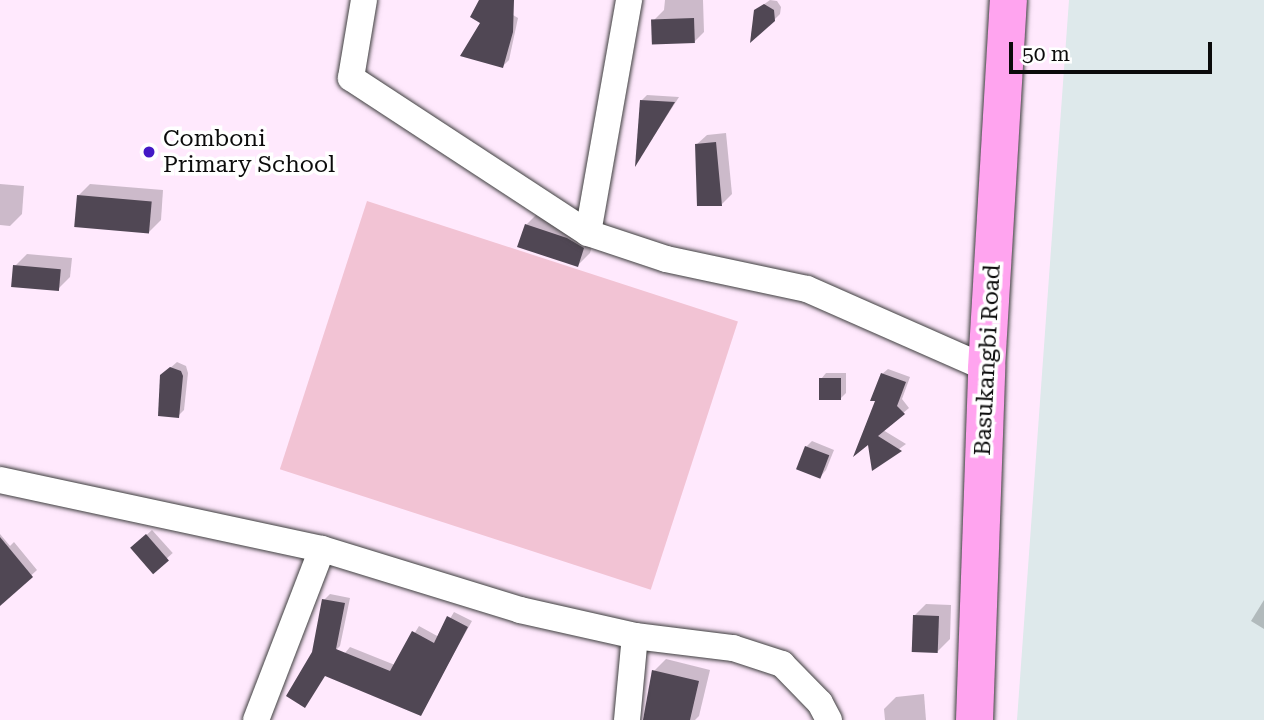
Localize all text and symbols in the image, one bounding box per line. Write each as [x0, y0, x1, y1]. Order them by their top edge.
scale bar [1012, 28, 1215, 72]
text: 50 m [1022, 42, 1070, 66]
place label: Comboni Primary School [163, 125, 335, 179]
marker: Comboni Primary School [141, 144, 157, 160]
street label: Basukangbi Road [969, 264, 1007, 456]

